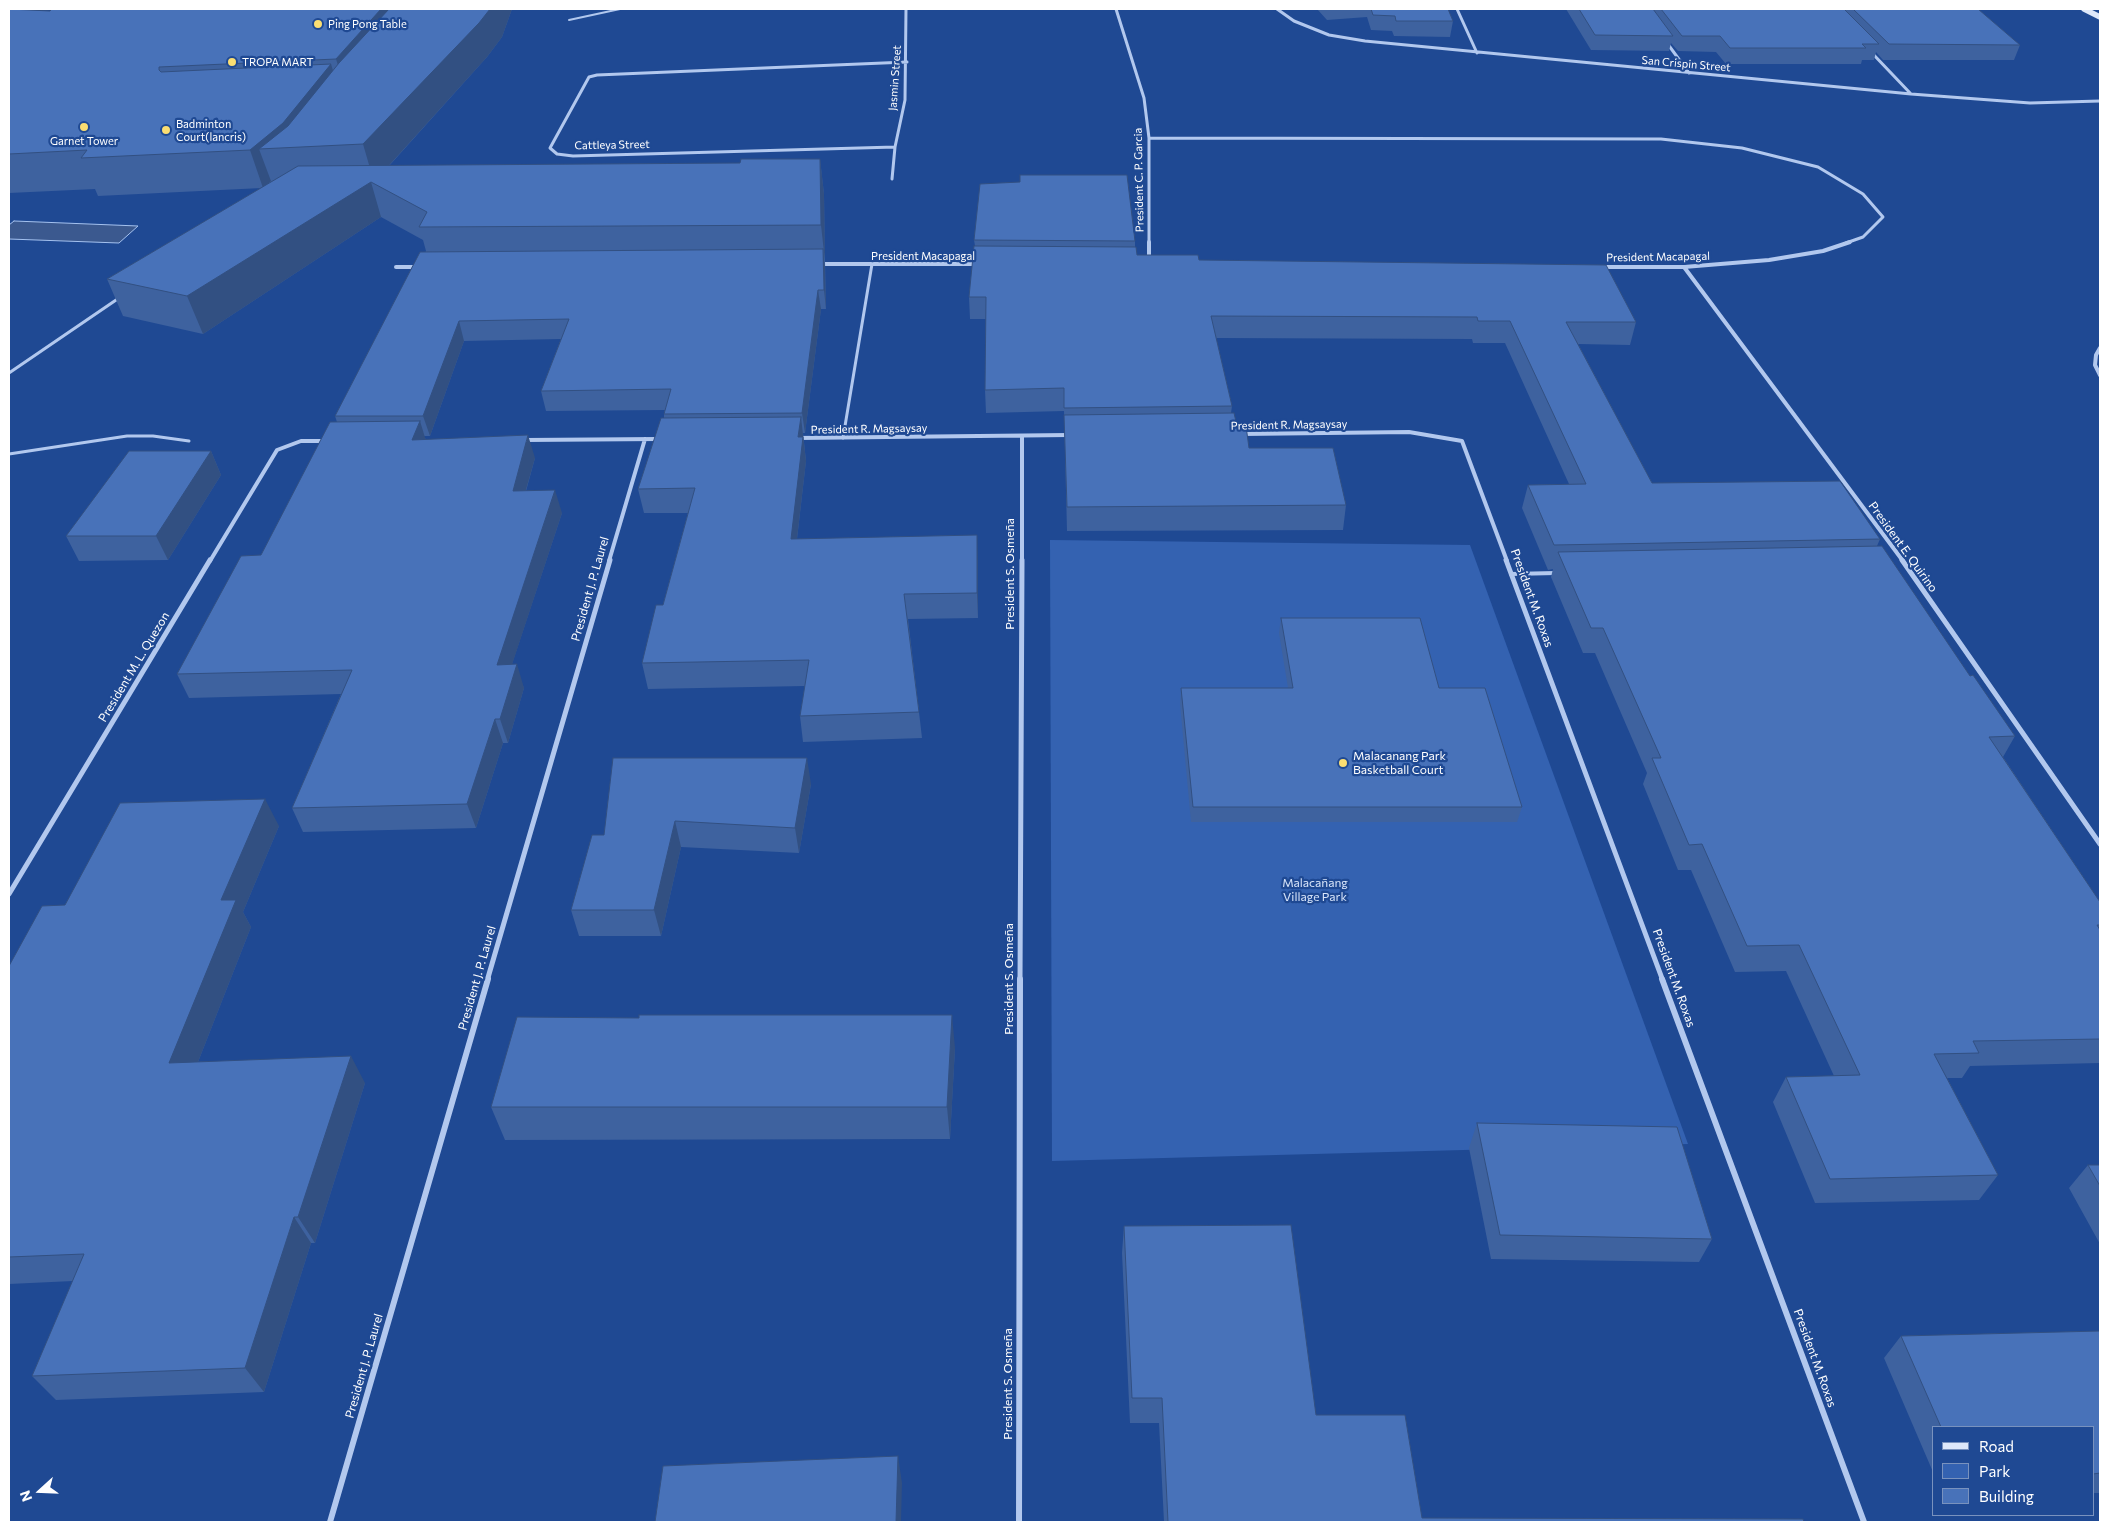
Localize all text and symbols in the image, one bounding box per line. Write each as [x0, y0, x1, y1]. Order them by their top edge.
place label: Ping Pong Table [328, 17, 407, 31]
marker: Ping Pong Table [312, 18, 324, 30]
street label: Jasmin Street [886, 45, 904, 111]
street label: San Crispin Street [1641, 54, 1731, 74]
place label: TROPA MART [242, 55, 314, 69]
marker: TROPA MART [226, 56, 238, 68]
place label: Badminton Court(lancris) [176, 117, 246, 143]
marker: Garnet Tower [78, 121, 90, 133]
marker: Badminton Court(lancris) [160, 124, 172, 136]
street label: President C. P. Garcia [1131, 128, 1147, 232]
place label: Garnet Tower [50, 134, 118, 148]
street label: Cattleya Street [574, 138, 650, 152]
street label: President Macapagal [871, 249, 975, 263]
street label: President Macapagal [1606, 249, 1710, 265]
street label: President R. Magsaysay [1231, 417, 1347, 433]
street label: President R. Magsaysay [811, 421, 927, 437]
street label: President E. Quirino [1865, 499, 1941, 595]
street label: President S. Osmeña [1003, 518, 1017, 630]
street label: President J. P. Laurel [568, 535, 612, 643]
street label: President M. Roxas [1508, 547, 1556, 649]
street label: President M. L. Quezon [95, 609, 173, 725]
place label: Malacanang Park Basketball Court [1353, 749, 1446, 777]
marker: Malacanang Park Basketball Court [1337, 757, 1349, 769]
park label: Malacañang Village Park [1282, 876, 1348, 904]
street label: President S. Osmeña [1002, 923, 1016, 1035]
street label: President J. P. Laurel [455, 924, 499, 1032]
street label: President M. Roxas [1650, 927, 1698, 1029]
street label: President M. Roxas [1791, 1307, 1839, 1409]
street label: President J. P. Laurel [342, 1312, 386, 1420]
street label: President S. Osmeña [1001, 1328, 1015, 1440]
legend [1932, 1426, 2094, 1516]
text: Road [1979, 1437, 2014, 1455]
text: Park [1979, 1462, 2010, 1480]
north arrow [15, 1466, 65, 1516]
text: Building [1979, 1487, 2034, 1505]
text: N [16, 1488, 35, 1504]

